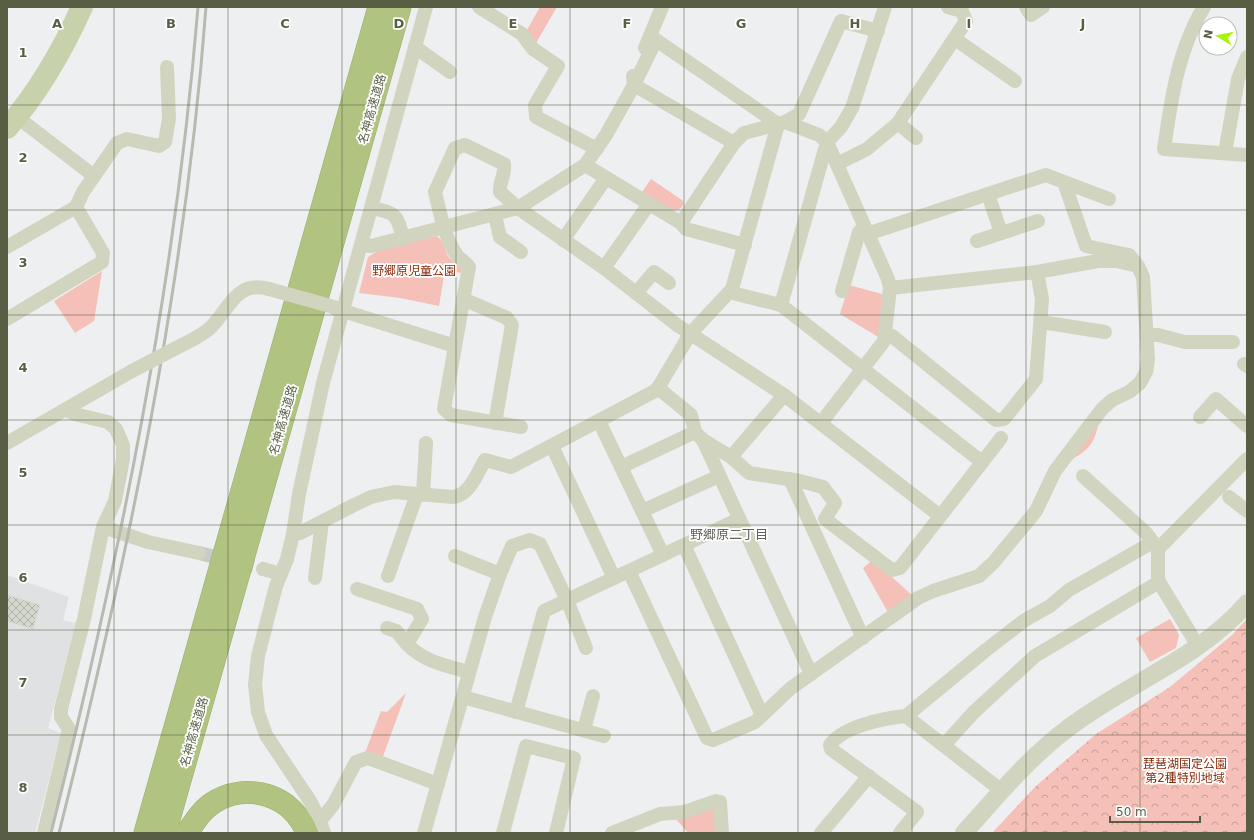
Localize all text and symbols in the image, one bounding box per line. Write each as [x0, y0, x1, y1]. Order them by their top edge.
text: A [52, 16, 62, 31]
text: B [166, 16, 176, 31]
text: C [280, 16, 290, 31]
text: D [394, 16, 405, 31]
text: E [509, 16, 517, 31]
text: F [623, 16, 631, 31]
text: G [736, 16, 746, 31]
text: H [850, 16, 860, 31]
text: I [967, 16, 971, 31]
text: J [1080, 16, 1085, 31]
north arrow [1198, 16, 1238, 56]
text: N [1201, 29, 1216, 40]
text: 1 [18, 45, 28, 60]
street label: 名神高速道路 [355, 72, 389, 146]
text: 2 [18, 150, 28, 165]
text: 3 [18, 255, 28, 270]
park label: 野郷原児童公園 [372, 264, 456, 278]
text: 4 [18, 360, 28, 375]
street label: 名神高速道路 [266, 383, 300, 457]
text: 5 [18, 465, 28, 480]
district label: 野郷原二丁目 [690, 527, 768, 542]
text: 6 [18, 570, 28, 585]
text: 7 [18, 675, 28, 690]
street label: 名神高速道路 [177, 695, 211, 769]
park label: 琵琶湖国定公園 第2種特別地域 [1143, 757, 1227, 785]
text: 8 [18, 780, 28, 795]
scale bar [1110, 798, 1200, 824]
text: 50 m [1116, 805, 1147, 819]

